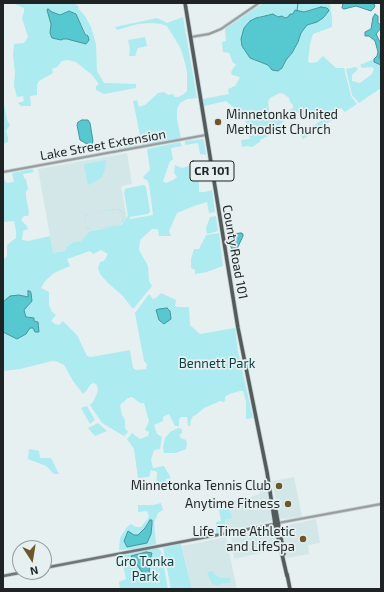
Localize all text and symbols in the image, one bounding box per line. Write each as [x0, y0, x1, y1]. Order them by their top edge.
place label: Minnetonka United Methodist Church [226, 107, 338, 138]
marker: Minnetonka United Methodist Church [213, 117, 223, 127]
street label: Lake Street Extension [39, 126, 167, 164]
road number: CR 101 [190, 161, 234, 181]
street label: County Road 101 [219, 204, 251, 300]
park label: Bennett Park [179, 356, 255, 372]
place label: Minnetonka Tennis Club [131, 478, 271, 494]
marker: Minnetonka Tennis Club [274, 481, 284, 491]
place label: Anytime Fitness [185, 496, 280, 512]
marker: Anytime Fitness [283, 499, 293, 509]
place label: Life Time Athletic and LifeSpa [193, 524, 295, 555]
marker: Life Time Athletic and LifeSpa [298, 534, 308, 544]
north arrow [12, 540, 52, 580]
park label: Gro Tonka Park [116, 554, 174, 585]
text: N [29, 564, 40, 578]

